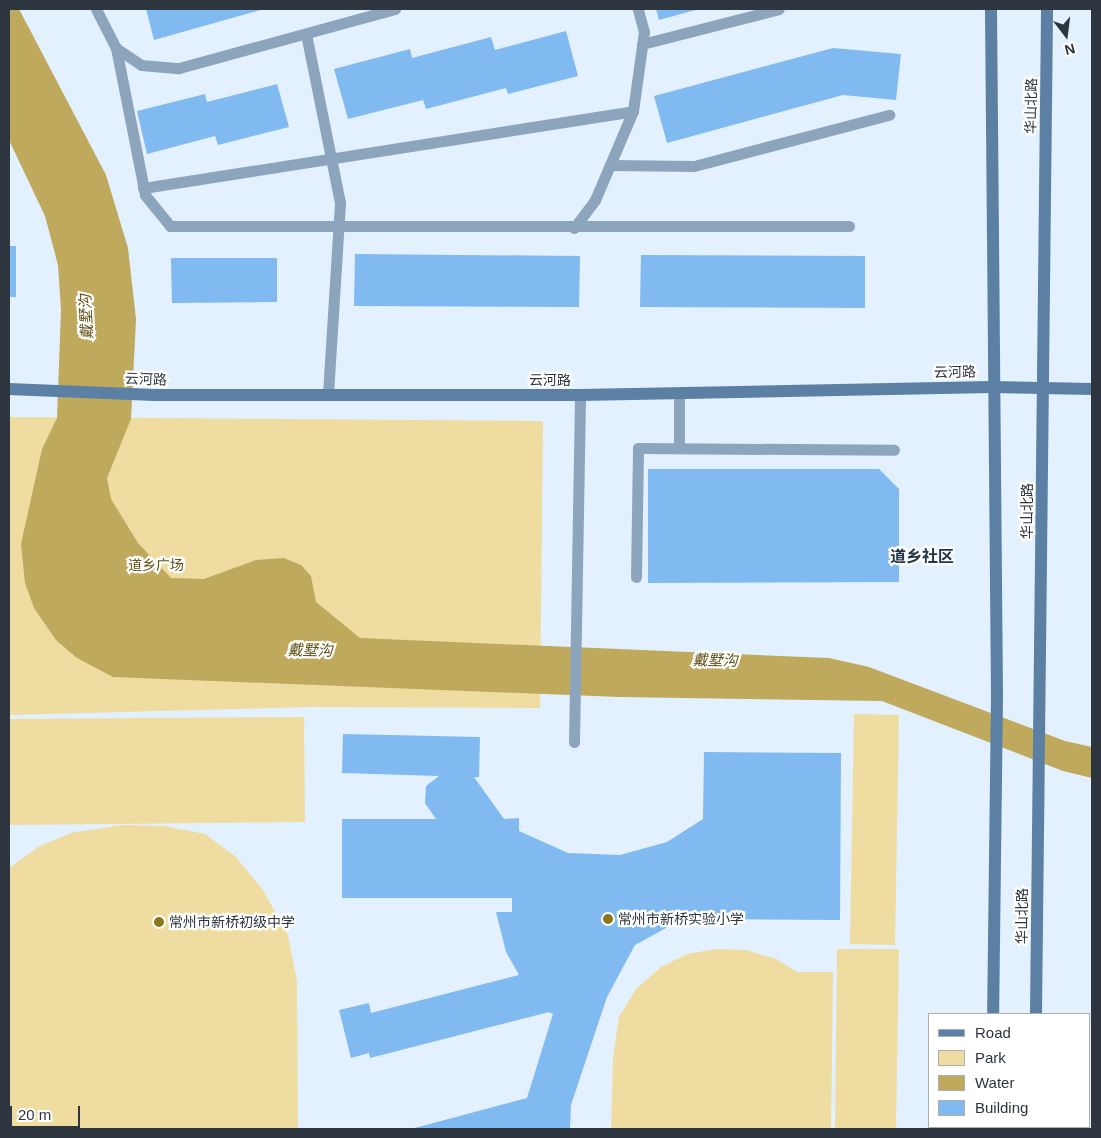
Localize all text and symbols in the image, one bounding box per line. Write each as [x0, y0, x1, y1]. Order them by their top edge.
north arrow [1041, 10, 1091, 60]
text: N [1063, 40, 1077, 59]
street label: 华山北路 [1022, 78, 1040, 134]
water label: 戴墅沟 [76, 294, 96, 340]
street label: 云河路 [934, 363, 976, 381]
street label: 云河路 [125, 370, 167, 388]
street label: 云河路 [529, 372, 571, 388]
street label: 华山北路 [1019, 483, 1035, 539]
district label: 道乡社区 [890, 547, 954, 567]
park label: 道乡广场 [128, 557, 184, 573]
water label: 戴墅沟 [287, 641, 333, 659]
water label: 戴墅沟 [692, 651, 738, 669]
street label: 华山北路 [1014, 888, 1030, 944]
place label: 常州市新桥实验小学 [618, 911, 744, 927]
marker: 常州市新桥实验小学 [602, 913, 614, 925]
place label: 常州市新桥初级中学 [169, 914, 295, 930]
marker: 常州市新桥初级中学 [153, 916, 165, 928]
legend [928, 1013, 1091, 1128]
text: Road [975, 1024, 1011, 1041]
text: Park [975, 1049, 1006, 1066]
text: Water [975, 1074, 1014, 1091]
scale bar [12, 1096, 82, 1128]
text: Building [975, 1099, 1028, 1116]
text: 20 m [18, 1106, 51, 1123]

